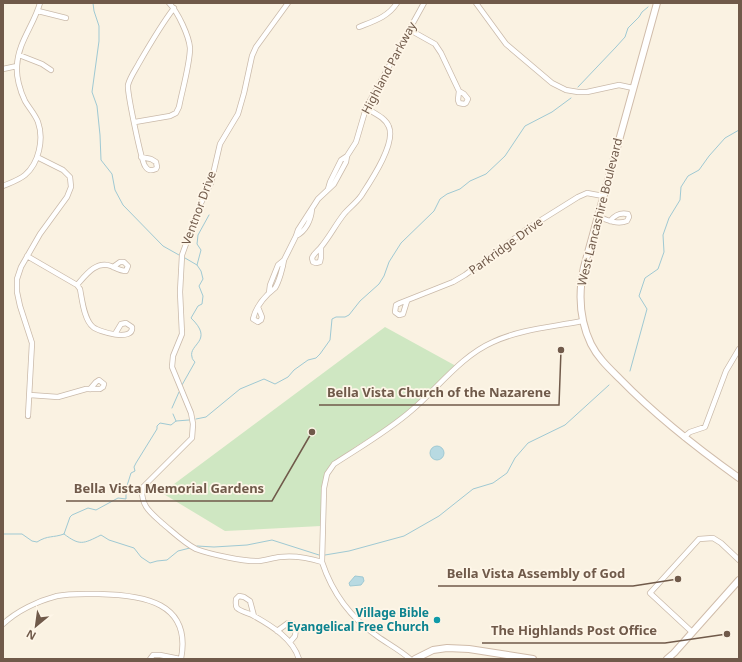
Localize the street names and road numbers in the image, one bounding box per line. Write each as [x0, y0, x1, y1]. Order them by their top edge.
street label: Highland Parkway [357, 18, 420, 117]
street label: West Lancashire Boulevard [573, 136, 626, 288]
street label: Ventnor Drive [177, 168, 220, 247]
street label: Parkridge Drive [465, 213, 546, 278]

